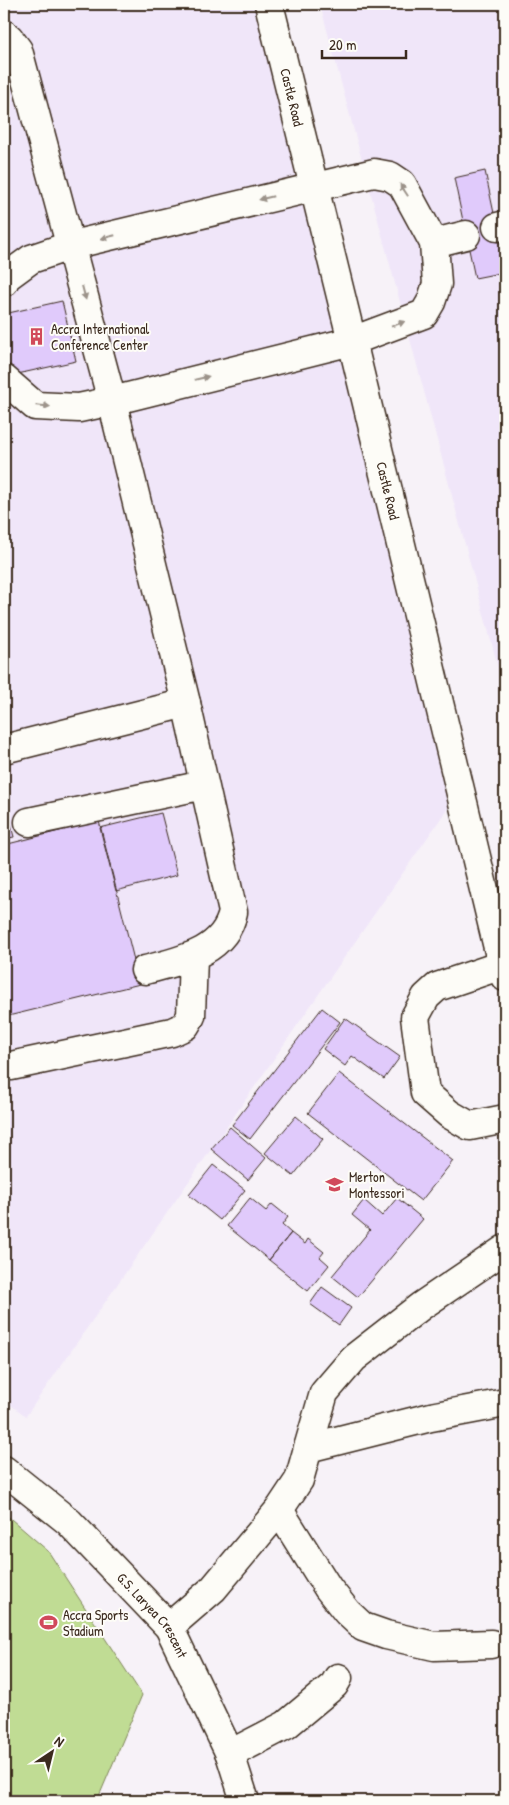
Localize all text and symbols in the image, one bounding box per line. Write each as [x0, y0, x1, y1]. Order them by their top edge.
scale bar [322, 28, 405, 60]
text: 20 m [329, 34, 356, 55]
street label: Castle Road [276, 66, 309, 128]
one-way arrow [400, 184, 409, 197]
one-way arrow [258, 194, 273, 202]
one-way arrow [101, 233, 116, 241]
one-way arrow [80, 285, 88, 300]
place label: Accra International Conference Center [51, 319, 149, 354]
one-way arrow [391, 319, 405, 327]
building icon: Accra International Conference Center [27, 327, 47, 347]
one-way arrow [194, 374, 209, 382]
one-way arrow [35, 402, 51, 410]
street label: Castle Road [372, 460, 405, 522]
place label: Merton Montessori [349, 1167, 405, 1202]
school or university icon: Merton Montessori [325, 1175, 345, 1195]
street label: G.S. Laryea Crescent [113, 1568, 192, 1661]
place label: Accra Sports Stadium [63, 1605, 128, 1640]
sports icon: Accra Sports Stadium [39, 1613, 59, 1633]
north arrow [28, 1728, 78, 1778]
text: N [51, 1731, 69, 1751]

